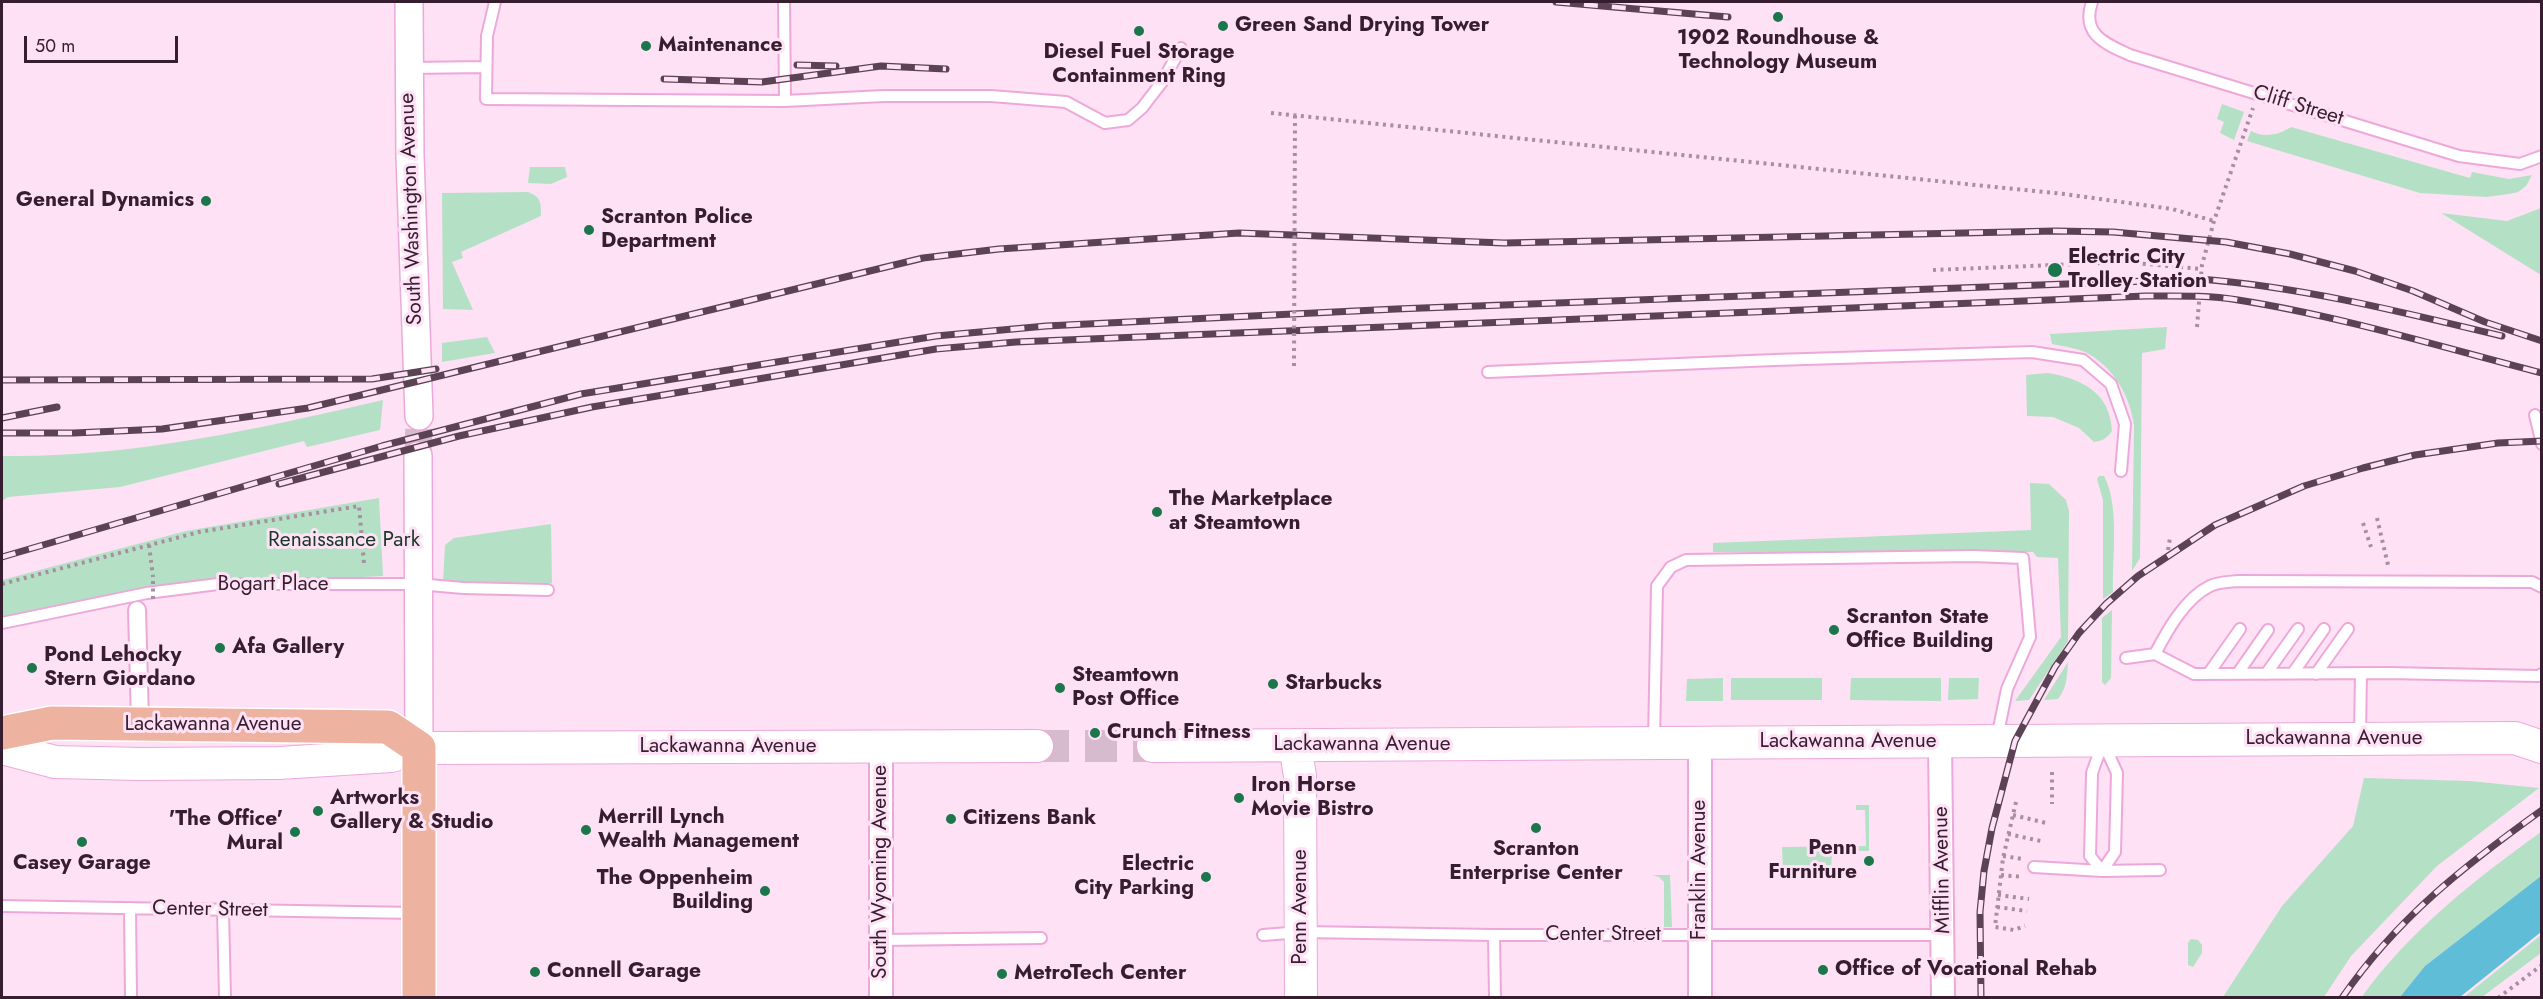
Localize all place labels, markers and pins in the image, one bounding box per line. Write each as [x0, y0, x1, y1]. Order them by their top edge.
marker: 1902 Roundhouse & Technology Museum [1771, 10, 1785, 24]
place label: Green Sand Drying Tower [1235, 13, 1489, 39]
marker: Green Sand Drying Tower [1216, 19, 1230, 33]
marker: Diesel Fuel Storage Containment Ring [1132, 24, 1146, 38]
place label: 1902 Roundhouse & Technology Museum [1677, 26, 1879, 76]
place label: Maintenance [658, 33, 782, 59]
marker: Maintenance [639, 39, 653, 53]
place label: Diesel Fuel Storage Containment Ring [1043, 40, 1235, 90]
place label: General Dynamics [16, 188, 194, 214]
marker: General Dynamics [199, 194, 213, 208]
place label: Scranton Police Department [601, 205, 753, 255]
marker: Scranton Police Department [582, 223, 596, 237]
place label: Electric City Trolley Station [2068, 245, 2207, 295]
marker: Electric City Trolley Station [2046, 261, 2064, 279]
place label: The Marketplace at Steamtown [1169, 487, 1333, 537]
marker: The Marketplace at Steamtown [1150, 505, 1164, 519]
place label: Scranton State Office Building [1846, 605, 1993, 655]
marker: Scranton State Office Building [1827, 623, 1841, 637]
place label: Afa Gallery [232, 635, 344, 661]
marker: Afa Gallery [213, 641, 227, 655]
place label: Pond Lehocky Stern Giordano [44, 643, 195, 693]
marker: Pond Lehocky Stern Giordano [25, 661, 39, 675]
place label: Steamtown Post Office [1072, 663, 1179, 713]
place label: Starbucks [1285, 671, 1382, 697]
marker: Starbucks [1266, 677, 1280, 691]
marker: Steamtown Post Office [1053, 681, 1067, 695]
place label: Crunch Fitness [1107, 720, 1250, 746]
marker: Crunch Fitness [1088, 726, 1102, 740]
place label: Iron Horse Movie Bistro [1251, 773, 1374, 823]
place label: Artworks Gallery & Studio [330, 786, 493, 836]
marker: Iron Horse Movie Bistro [1232, 791, 1246, 805]
marker: Artworks Gallery & Studio [311, 804, 325, 818]
place label: Merrill Lynch Wealth Management [598, 805, 799, 855]
place label: Citizens Bank [963, 806, 1096, 832]
place label: 'The Office' Mural [169, 807, 283, 857]
marker: Citizens Bank [944, 812, 958, 826]
marker: Scranton Enterprise Center [1529, 821, 1543, 835]
marker: Merrill Lynch Wealth Management [579, 823, 593, 837]
marker: 'The Office' Mural [288, 825, 302, 839]
marker: Casey Garage [75, 835, 89, 849]
place label: Penn Furniture [1768, 836, 1857, 886]
place label: Scranton Enterprise Center [1449, 837, 1623, 887]
place label: Casey Garage [13, 851, 151, 877]
place label: Electric City Parking [1074, 852, 1194, 902]
marker: Penn Furniture [1862, 854, 1876, 868]
place label: The Oppenheim Building [597, 866, 753, 916]
marker: Electric City Parking [1199, 870, 1213, 884]
marker: The Oppenheim Building [758, 884, 772, 898]
place label: Office of Vocational Rehab [1835, 957, 2097, 983]
place label: Connell Garage [547, 959, 701, 985]
place label: MetroTech Center [1014, 961, 1187, 987]
marker: Office of Vocational Rehab [1816, 963, 1830, 977]
marker: Connell Garage [528, 965, 542, 979]
marker: MetroTech Center [995, 967, 1009, 981]

